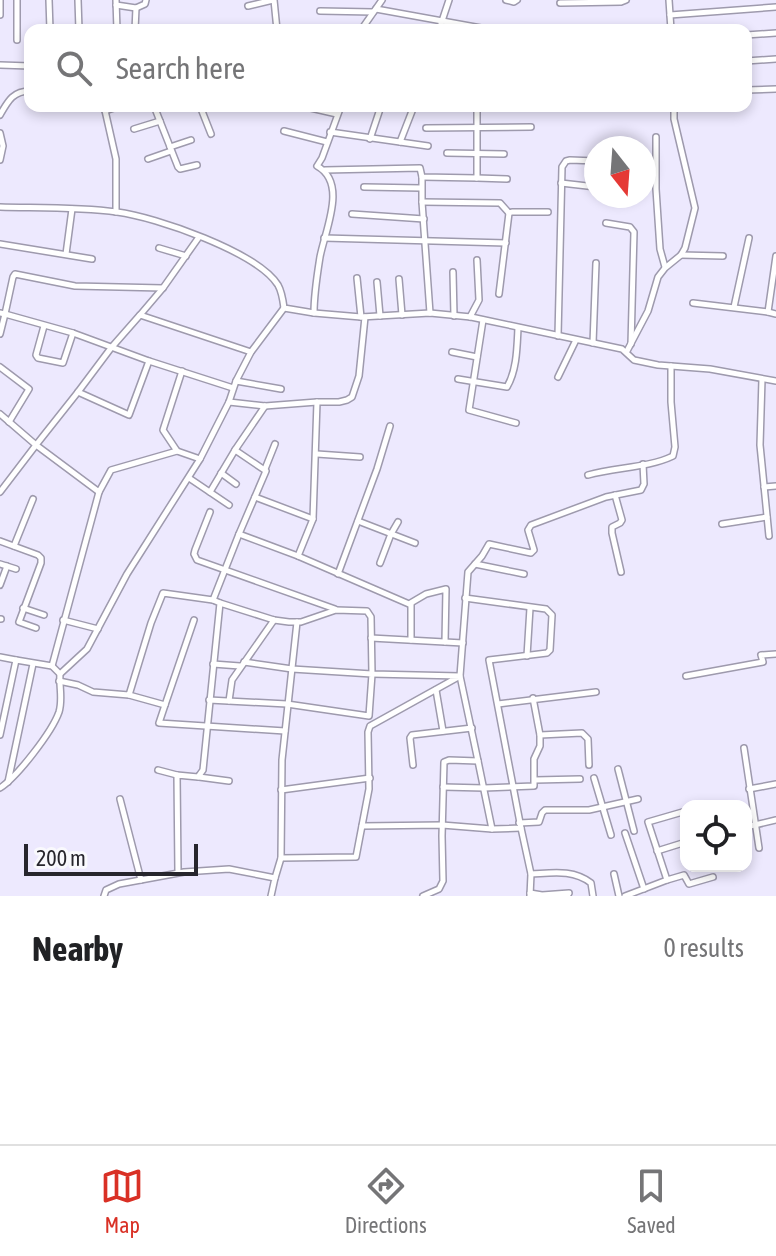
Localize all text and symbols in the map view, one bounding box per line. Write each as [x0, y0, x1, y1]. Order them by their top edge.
search box [24, 24, 752, 112]
icon: search [52, 46, 96, 90]
text: Search here [116, 51, 245, 85]
north arrow [584, 136, 656, 208]
map controls [680, 800, 752, 872]
button: locate [680, 800, 752, 872]
scale bar [24, 840, 198, 876]
text: 200 m [36, 845, 86, 871]
text: Nearby [32, 929, 123, 968]
text: 0 results [663, 933, 744, 963]
tab: Map [100, 1164, 144, 1238]
tab: Directions [345, 1164, 427, 1238]
tab: Saved [627, 1164, 676, 1238]

